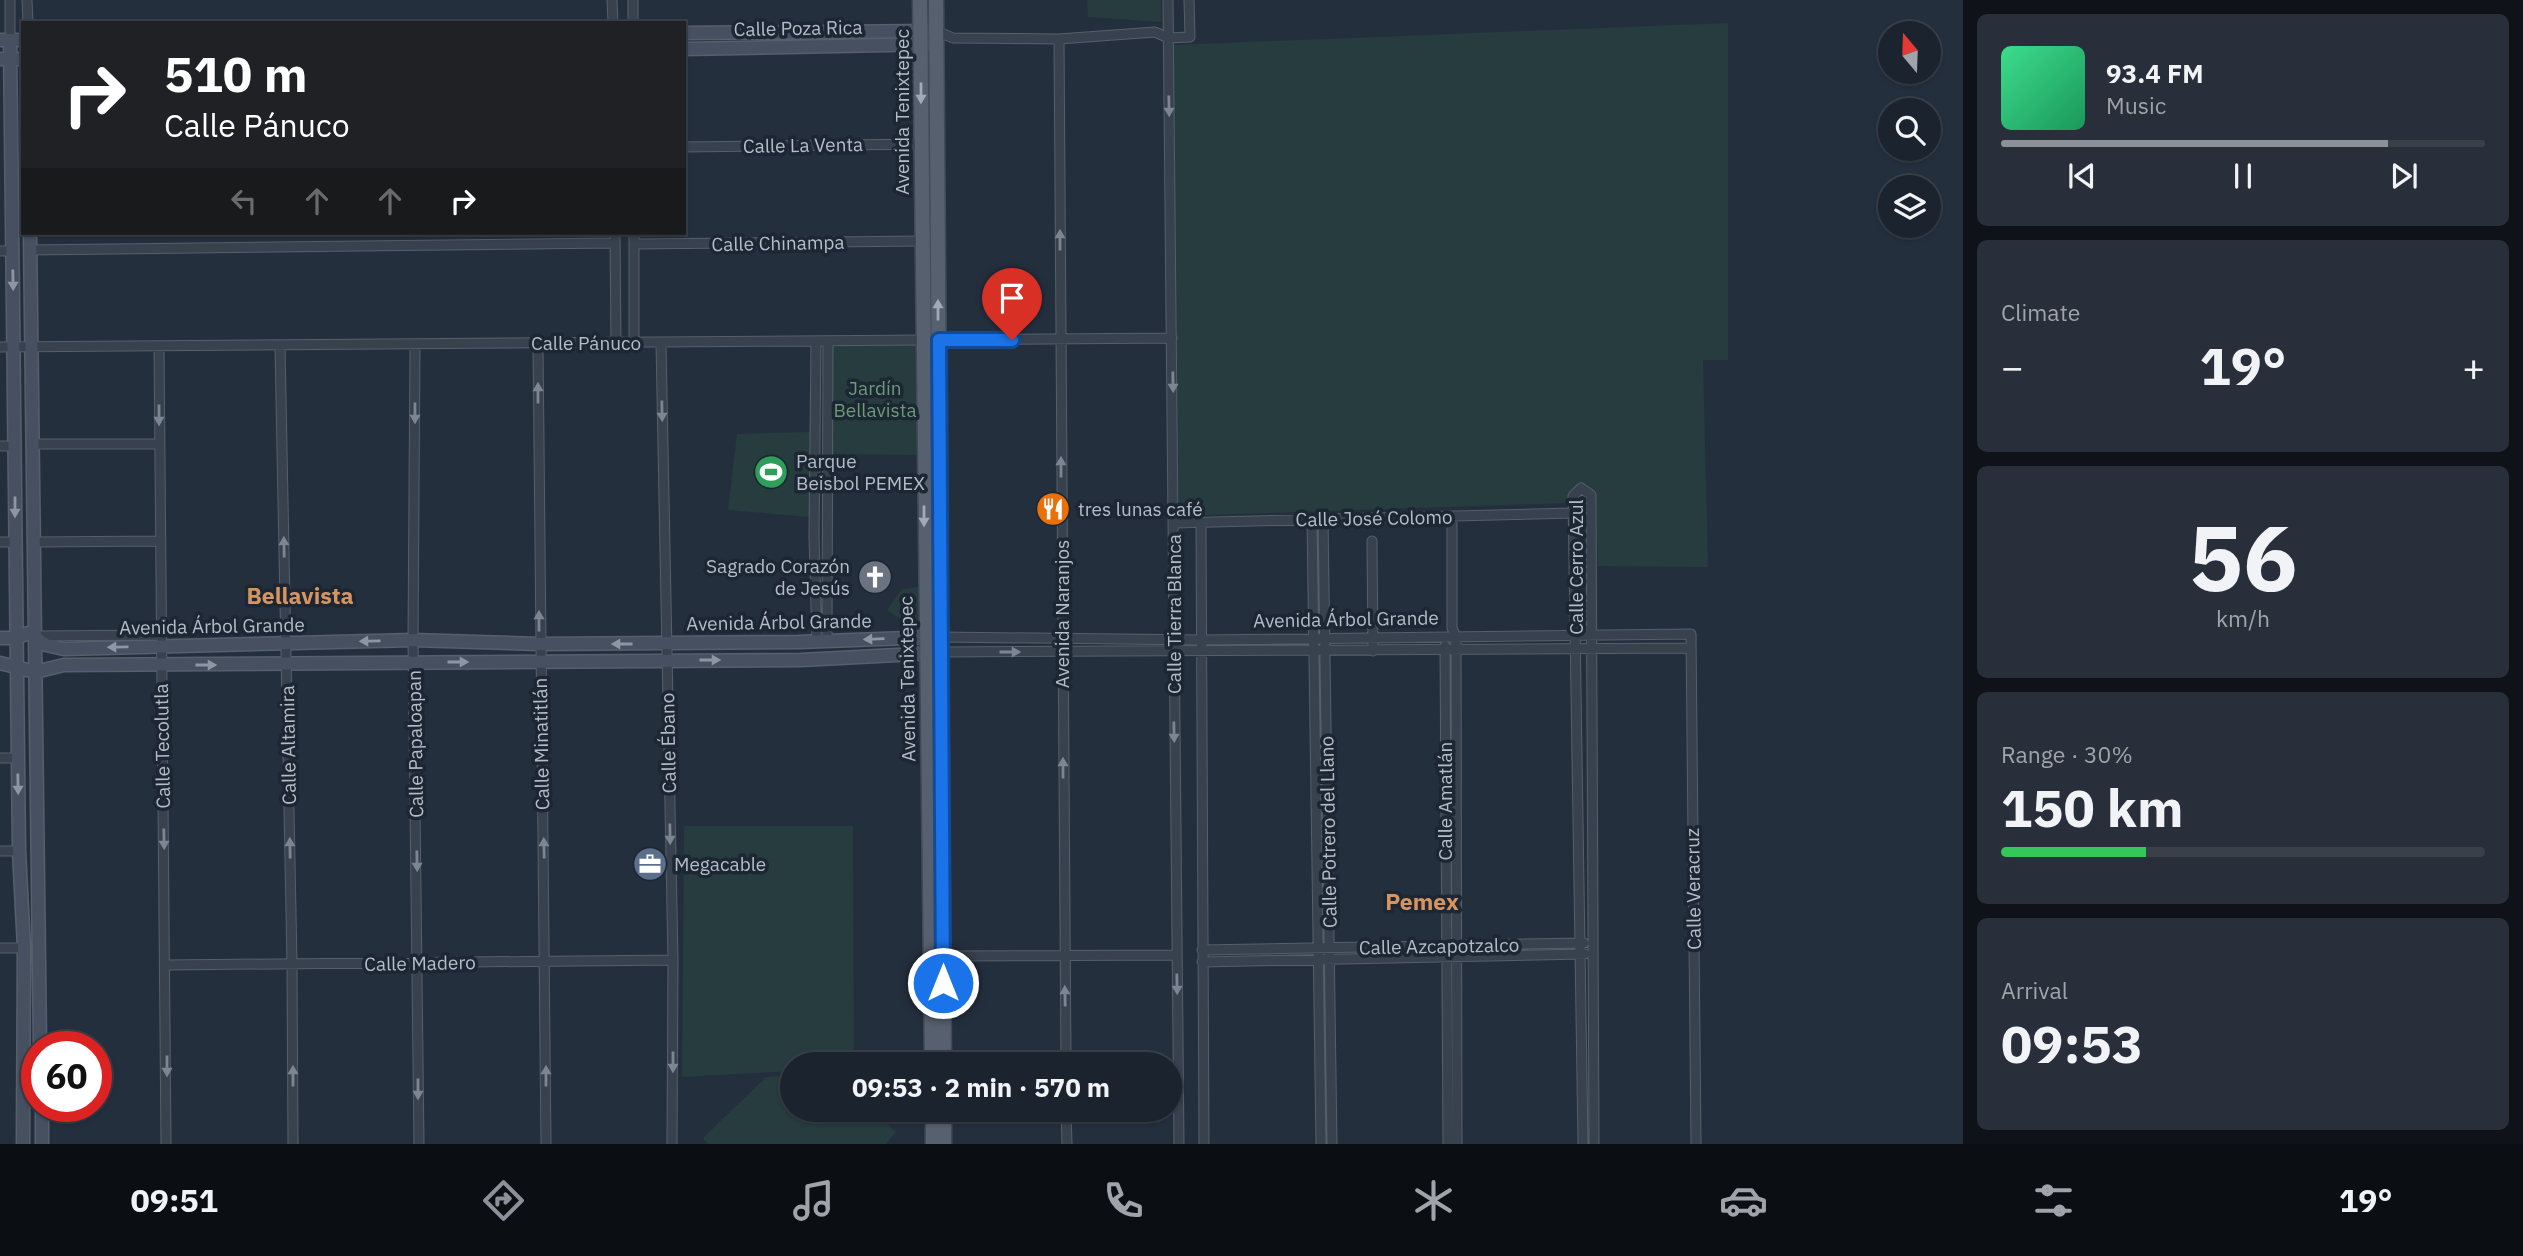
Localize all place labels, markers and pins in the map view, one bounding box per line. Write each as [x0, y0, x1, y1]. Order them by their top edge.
pin [982, 268, 1042, 340]
place label: Parque Beisbol PEMEX [796, 449, 925, 495]
sports icon: Parque Beisbol PEMEX [752, 453, 790, 491]
restaurant icon: tres lunas café [1034, 490, 1072, 528]
place label: tres lunas café [1078, 497, 1203, 521]
place label: Sagrado Corazón de Jesús [706, 554, 850, 600]
church icon: Sagrado Corazón de Jesús [856, 558, 894, 596]
office icon: Megacable [631, 845, 669, 883]
place label: Megacable [674, 852, 766, 876]

